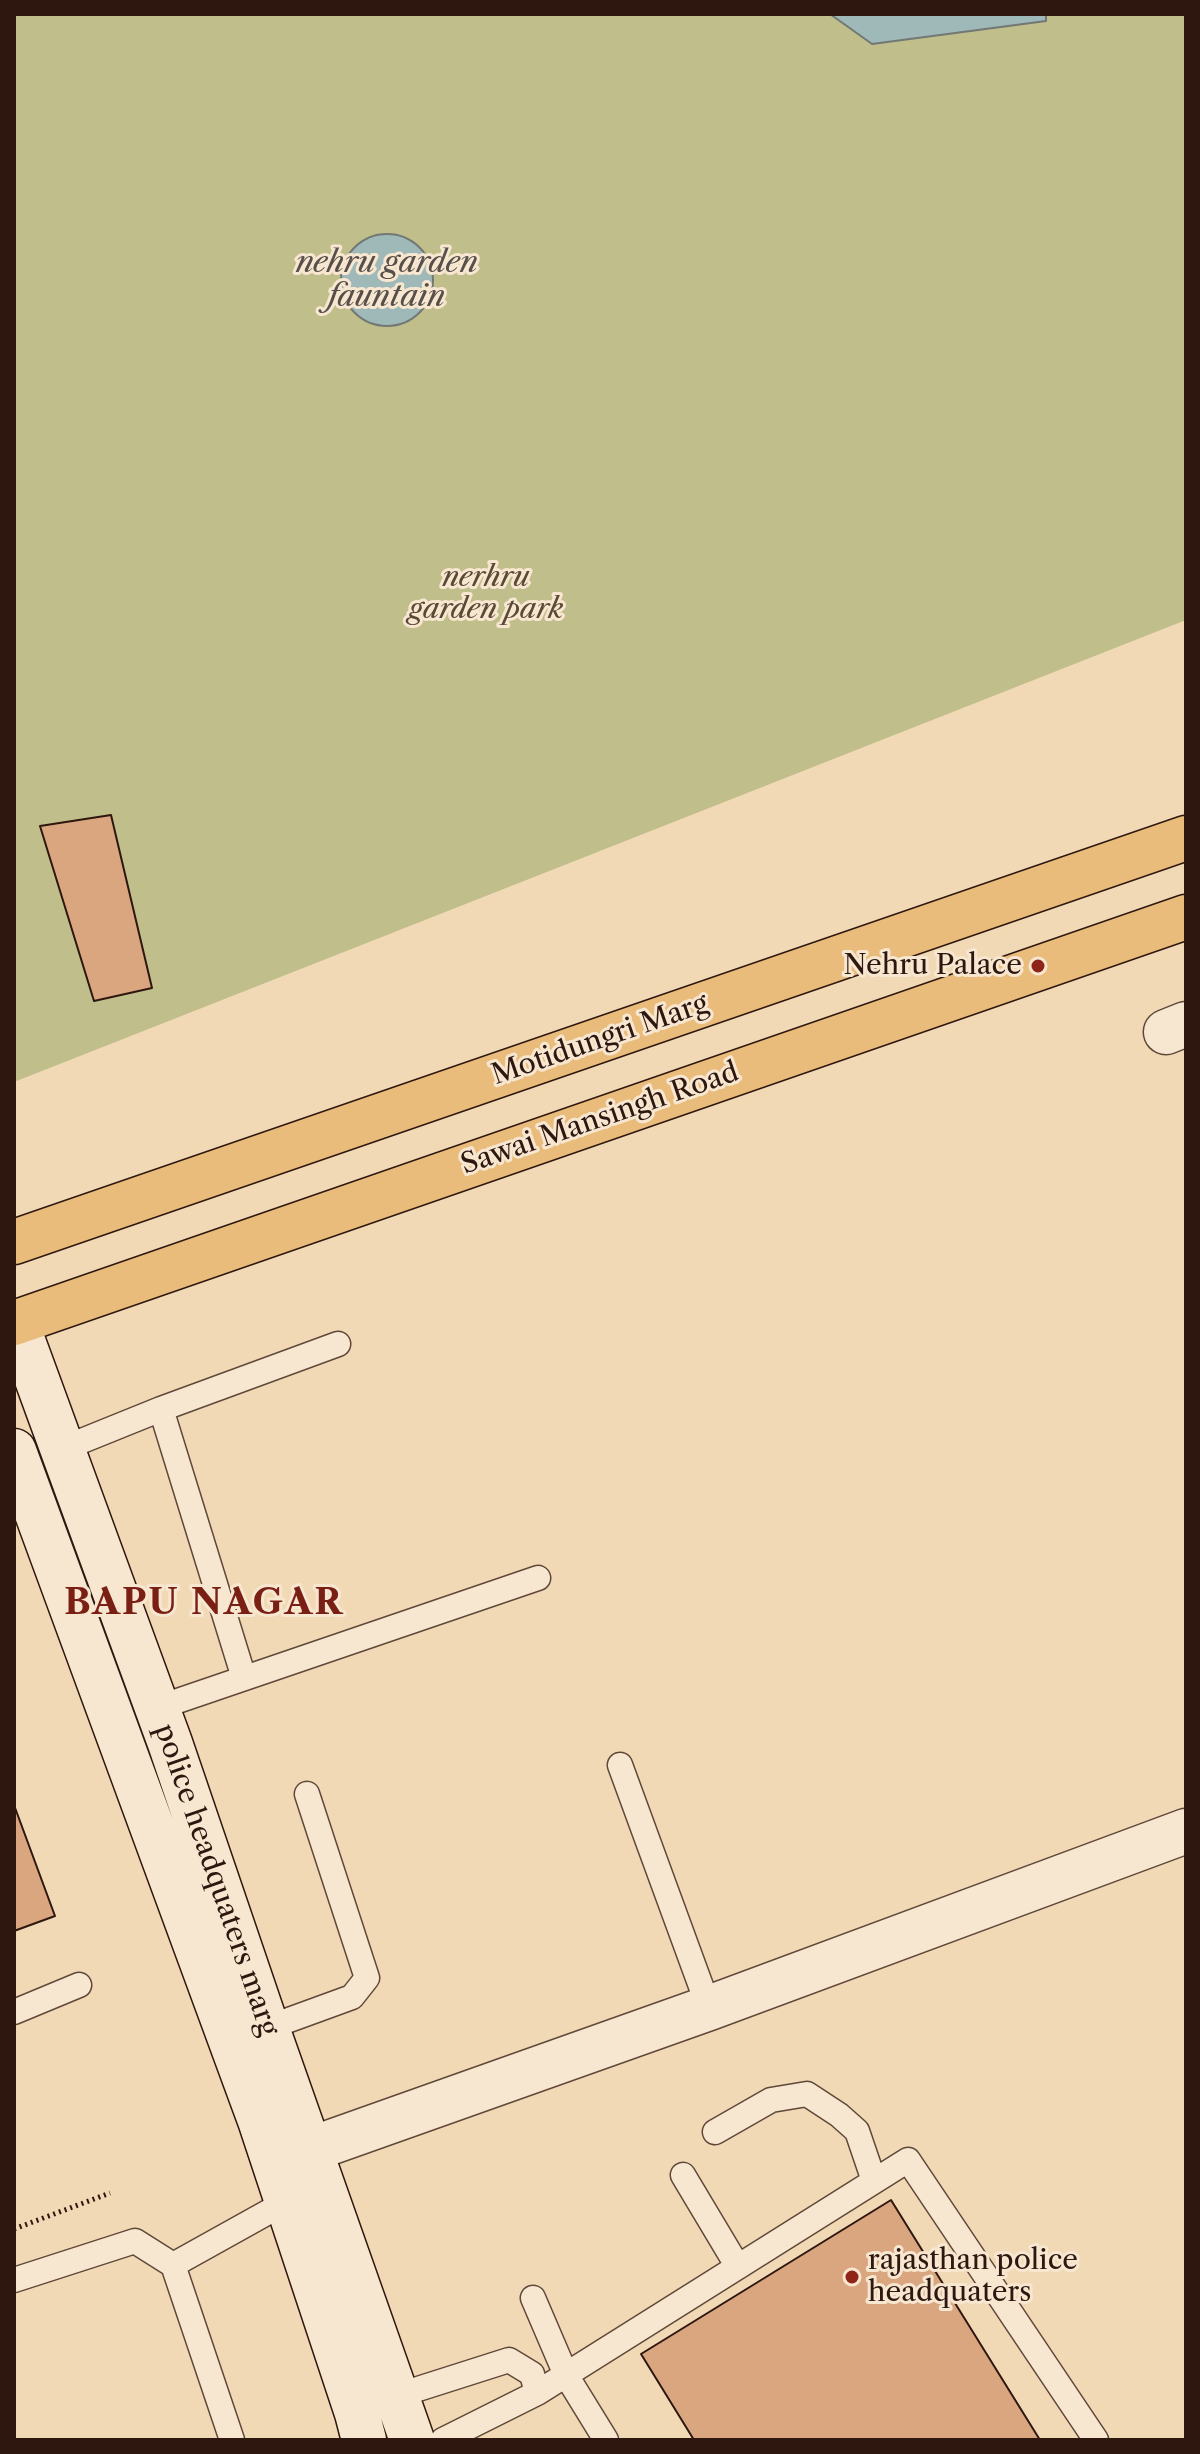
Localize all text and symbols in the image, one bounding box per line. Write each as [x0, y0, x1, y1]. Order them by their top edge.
water label: nehru garden fauntain [296, 245, 478, 316]
park label: nerhru garden park [409, 561, 563, 627]
place label: Nehru Palace [844, 949, 1022, 983]
marker: Nehru Palace [1029, 957, 1047, 975]
street label: Motidungri Marg [487, 987, 713, 1093]
street label: Sawai Mansingh Road [457, 1056, 743, 1182]
district label: BAPU NAGAR [64, 1582, 344, 1626]
street label: police headquaters marg [147, 1720, 285, 2040]
place label: rajasthan police headquaters [868, 2244, 1078, 2310]
marker: rajasthan police headquaters [843, 2268, 861, 2286]

